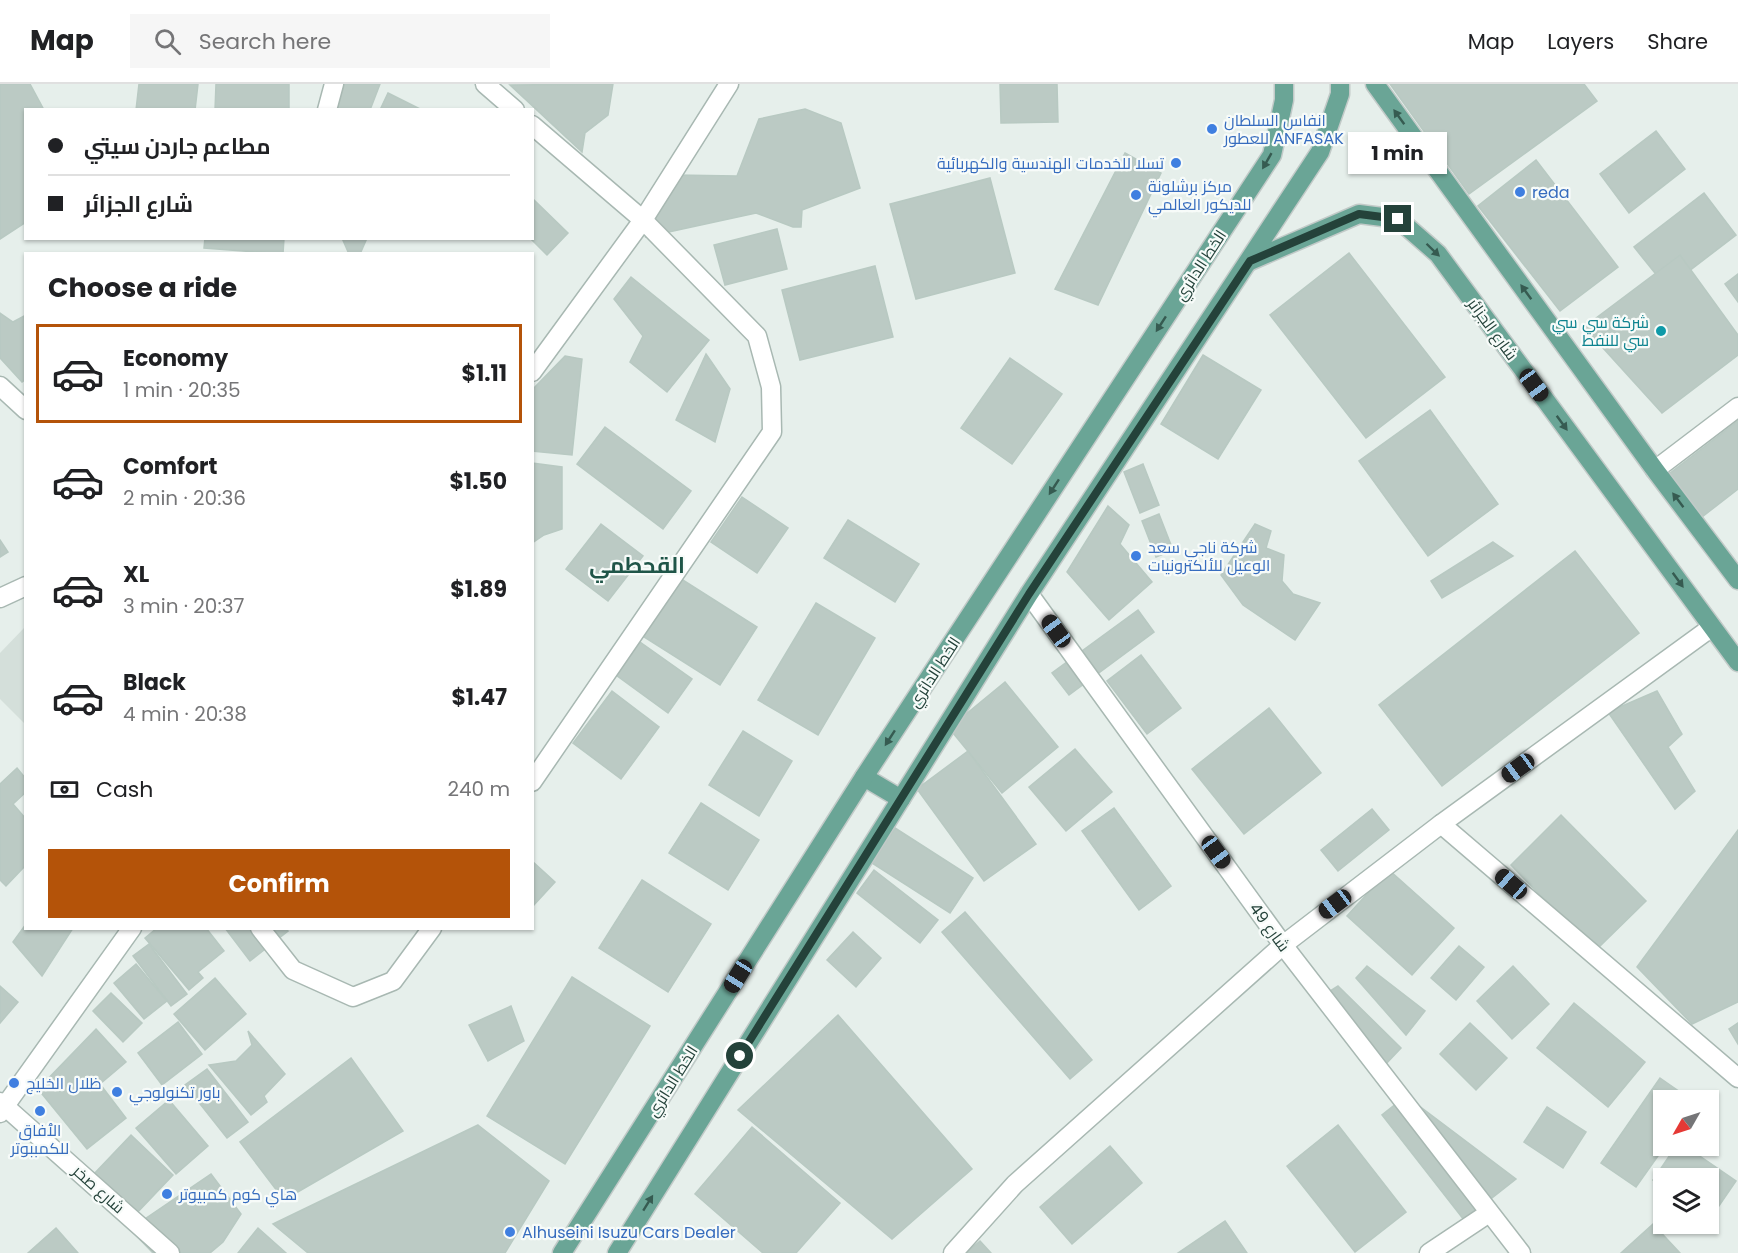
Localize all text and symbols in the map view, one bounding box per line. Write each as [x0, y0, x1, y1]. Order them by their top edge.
search box [130, 14, 550, 68]
text: Map [30, 21, 94, 60]
icon: search [151, 25, 184, 58]
text: Search here [199, 26, 331, 57]
text: Map [1468, 27, 1514, 56]
text: Layers [1547, 27, 1614, 56]
text: Share [1647, 27, 1708, 56]
place label: انفاس السلطان للعطور ANFASAK [1223, 109, 1344, 150]
one-way arrow [1393, 109, 1405, 125]
marker: انفاس السلطان للعطور ANFASAK [1205, 122, 1219, 136]
text: مطاعم جاردن سيتي [84, 131, 271, 162]
callout: 1 min [1348, 132, 1448, 174]
text: 1 min [1371, 139, 1424, 167]
place label: تسلا للخدمات الهندسية والكهربائية [937, 152, 1165, 175]
one-way arrow [1262, 153, 1273, 169]
marker: تسلا للخدمات الهندسية والكهربائية [1169, 156, 1183, 170]
place label: مركز برشلونة للديكور العالمي [1148, 175, 1251, 218]
place label: reda [1532, 181, 1570, 204]
marker: reda [1513, 185, 1527, 199]
marker: مركز برشلونة للديكور العالمي [1129, 188, 1143, 202]
text: شارع الجزائر [84, 189, 193, 220]
route end [1384, 205, 1411, 232]
street label: الخط الدائري [1169, 225, 1234, 306]
one-way arrow [1426, 243, 1440, 257]
text: Choose a ride [48, 269, 237, 306]
one-way arrow [1520, 284, 1532, 299]
street label: شارع الجزائر [1462, 293, 1523, 365]
place label: شركة سي سي سي للنفط [1552, 311, 1649, 353]
one-way arrow [1156, 316, 1167, 332]
marker: شركة سي سي سي للنفط [1654, 324, 1668, 338]
text: Economy [123, 343, 228, 374]
icon: car [51, 347, 105, 401]
text: $1.11 [462, 358, 507, 389]
car [1516, 365, 1552, 405]
text: 1 min · 20:35 [123, 376, 241, 404]
one-way arrow [1556, 415, 1568, 431]
text: Comfort [123, 451, 217, 482]
icon: car [51, 455, 105, 509]
text: $1.50 [449, 466, 507, 497]
one-way arrow [1049, 479, 1060, 495]
text: 2 min · 20:36 [123, 484, 246, 512]
one-way arrow [1671, 492, 1684, 508]
place label: شركة ناجي سعد الوعيل للألكترونيات [1148, 536, 1270, 577]
marker: شركة ناجي سعد الوعيل للألكترونيات [1129, 549, 1143, 563]
district label: القحطمي [589, 550, 685, 583]
text: XL [123, 559, 149, 590]
icon: car [51, 563, 105, 617]
one-way arrow [1671, 573, 1683, 588]
text: $1.89 [450, 574, 507, 605]
text: 3 min · 20:37 [123, 592, 244, 620]
car [1038, 611, 1074, 651]
street label: الخط الدائري [903, 632, 968, 713]
text: Black [123, 667, 186, 698]
icon: car [51, 671, 105, 725]
text: $1.47 [451, 682, 507, 713]
text: 4 min · 20:38 [123, 700, 247, 728]
one-way arrow [885, 730, 896, 746]
car [1498, 750, 1538, 786]
icon: cash [48, 773, 81, 806]
text: Cash [96, 774, 153, 805]
text: 240 m [447, 775, 510, 803]
car [1198, 832, 1234, 872]
button: Confirm [48, 849, 510, 918]
car [1492, 865, 1530, 903]
car [1315, 886, 1355, 922]
street label: شارع 49 [1244, 898, 1295, 956]
car [721, 956, 755, 996]
street label: الخط الدائري [641, 1041, 705, 1122]
route start [726, 1042, 753, 1069]
place label: ظلال الخليج [26, 1072, 102, 1095]
marker: ظلال الخليج [7, 1076, 21, 1090]
place label: باور تكنولوجي [129, 1081, 221, 1106]
marker: باور تكنولوجي [110, 1085, 124, 1099]
north arrow [1653, 1090, 1719, 1156]
map controls [1653, 1090, 1719, 1234]
marker: الٱفاق للكمببوتر [33, 1104, 47, 1118]
place label: الٱفاق للكمببوتر [10, 1119, 69, 1160]
street label: شارع صخر [67, 1159, 130, 1219]
button: layers [1653, 1168, 1719, 1234]
place label: هاي كوم كمبيوتر [178, 1183, 297, 1208]
marker: هاي كوم كمبيوتر [160, 1187, 174, 1201]
one-way arrow [642, 1195, 653, 1212]
place label: Alhuseini Isuzu Cars Dealer [522, 1221, 736, 1244]
marker: Alhuseini Isuzu Cars Dealer [503, 1225, 517, 1239]

